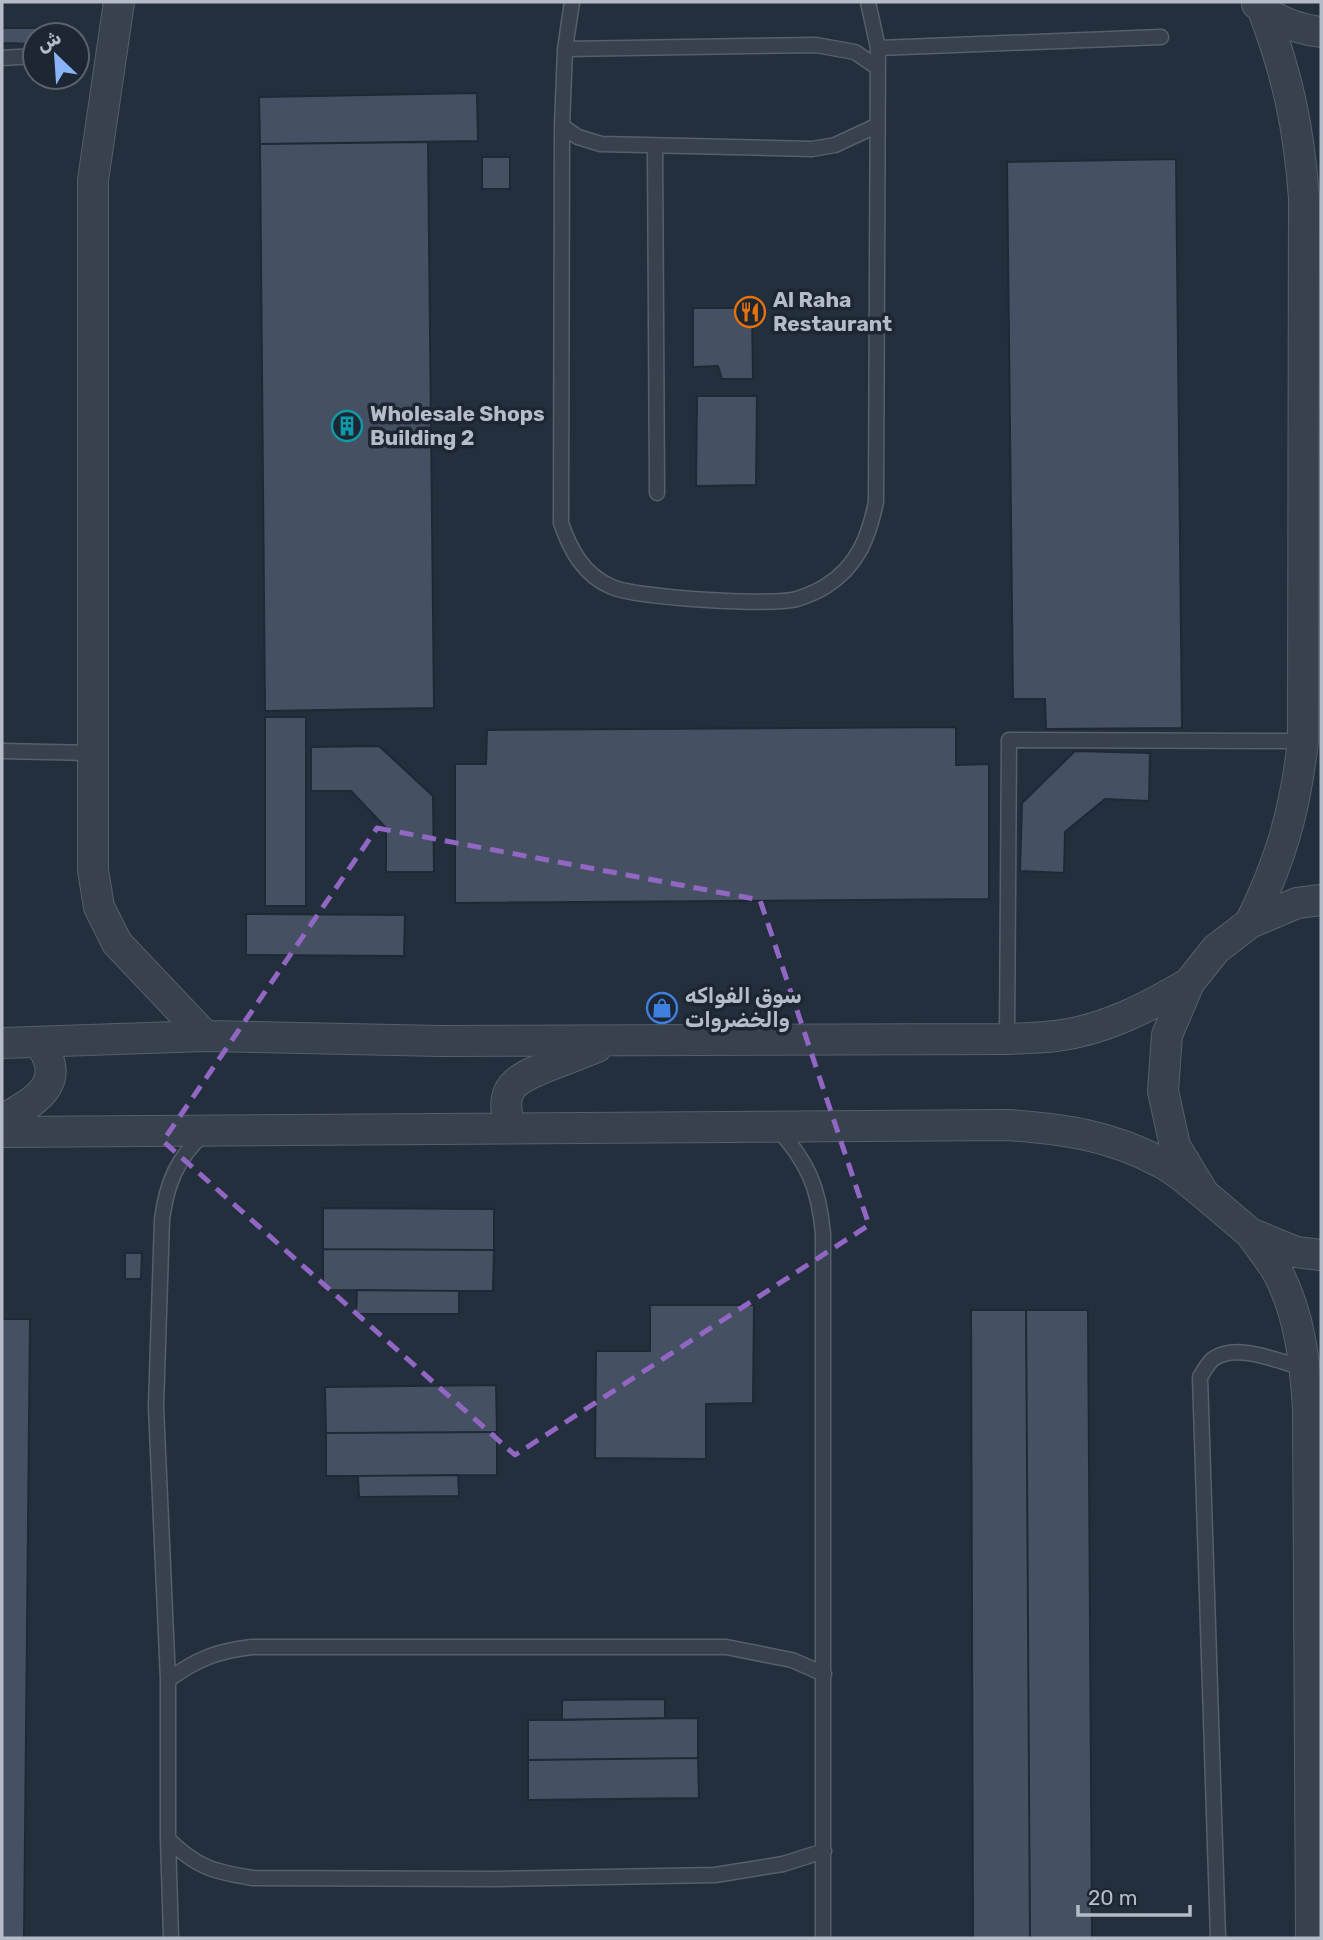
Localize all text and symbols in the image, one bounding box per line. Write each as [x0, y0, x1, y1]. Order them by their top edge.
north arrow [21, 21, 91, 91]
text: ش [33, 26, 65, 57]
place label: Al Raha Restaurant [773, 287, 892, 336]
restaurant icon: Al Raha Restaurant [733, 295, 767, 329]
place label: Wholesale Shops Building 2 [370, 401, 545, 450]
building icon: Wholesale Shops Building 2 [330, 409, 364, 443]
place label: سوق الفواكه والخضروات [685, 983, 802, 1033]
shop icon: سوق الفواكه والخضروات [645, 991, 679, 1025]
scale bar [1078, 1874, 1190, 1918]
text: 20 m [1088, 1885, 1137, 1910]

